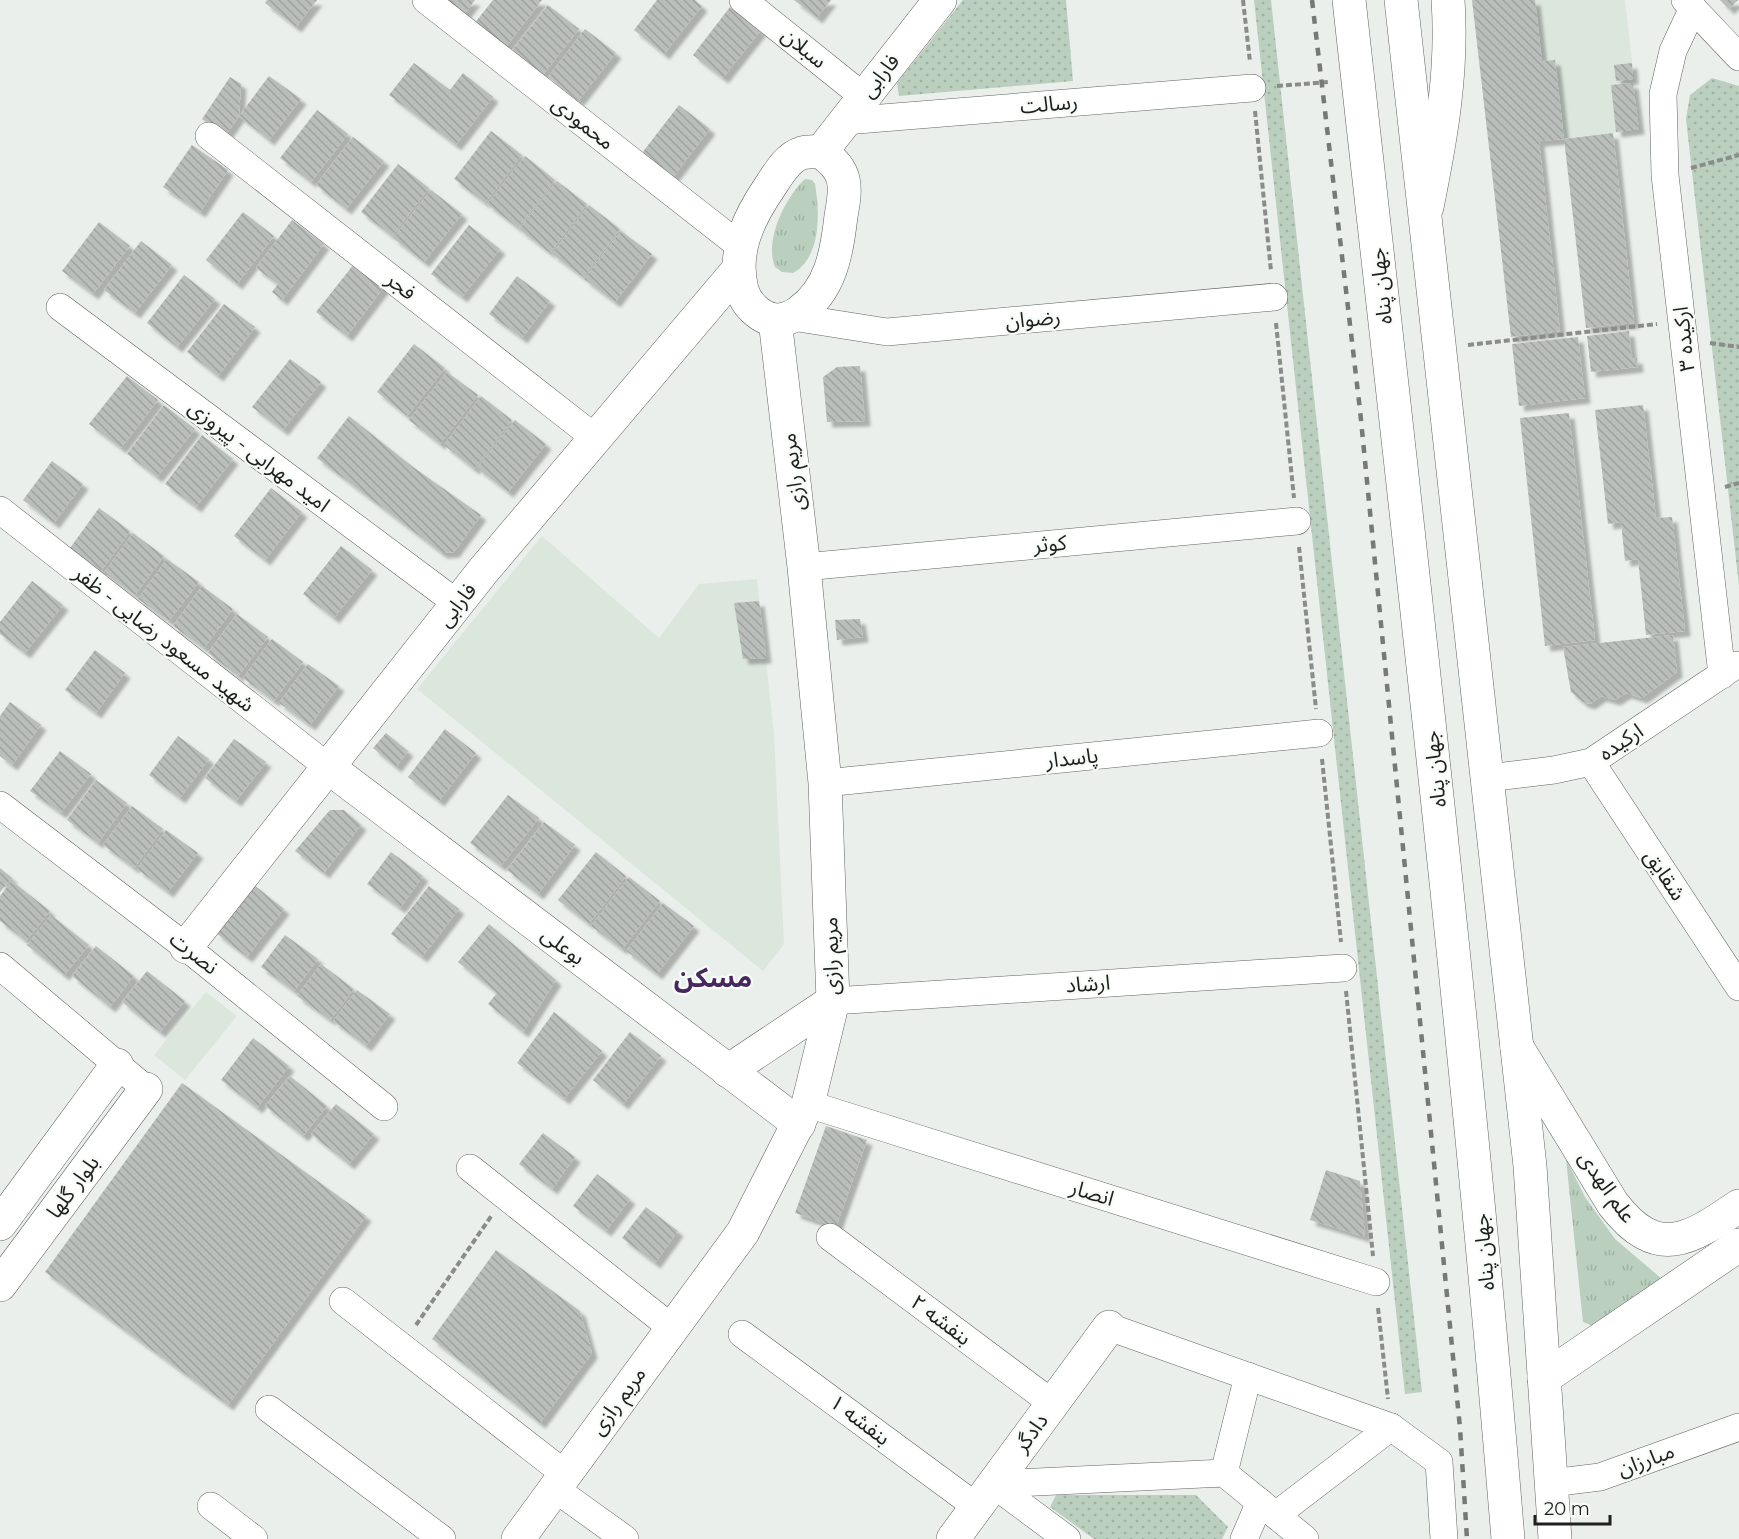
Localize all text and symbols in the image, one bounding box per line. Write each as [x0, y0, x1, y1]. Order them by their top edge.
street label: سبلان [777, 22, 832, 73]
street label: فارابی [855, 49, 904, 103]
street label: رسالت [1019, 89, 1079, 118]
street label: محمودی [547, 90, 620, 155]
street label: جهان پناه [1364, 246, 1398, 326]
street label: فجر [381, 266, 421, 305]
street label: رضوان [1004, 304, 1062, 333]
street label: ارکیده ۳ [1668, 305, 1699, 373]
street label: امید مهرابی - پیروزی [183, 394, 335, 518]
street label: مریم رازی [775, 431, 813, 512]
street label: کوثر [1031, 530, 1068, 557]
street label: شهید مسعود رضایی - ظفر [68, 560, 260, 717]
street label: فارابی [432, 578, 481, 632]
street label: ارکیده [1594, 718, 1648, 765]
street label: جهان پناه [1418, 729, 1452, 809]
street label: پاسدار [1043, 742, 1100, 774]
street label: شقایق [1639, 844, 1691, 906]
street label: مریم رازی [817, 917, 847, 995]
street label: بوعلی [537, 921, 590, 970]
street label: نصرت [165, 926, 224, 979]
district label: مسکن [674, 961, 752, 994]
street label: ارشاد [1065, 969, 1111, 998]
street label: علم الهدی [1571, 1146, 1641, 1229]
street label: بلوار گلها [41, 1151, 104, 1223]
street label: انصار [1066, 1174, 1117, 1211]
street label: جهان پناه [1468, 1212, 1500, 1292]
street label: بنفشه ۲ [906, 1289, 976, 1350]
street label: مریم رازی [585, 1362, 653, 1441]
street label: بنفشه ۱ [825, 1389, 895, 1450]
street label: دادگر [1008, 1408, 1053, 1458]
street label: مبارزان [1614, 1438, 1678, 1481]
scale bar [1535, 1488, 1610, 1526]
text: 20 m [1544, 1498, 1590, 1520]

